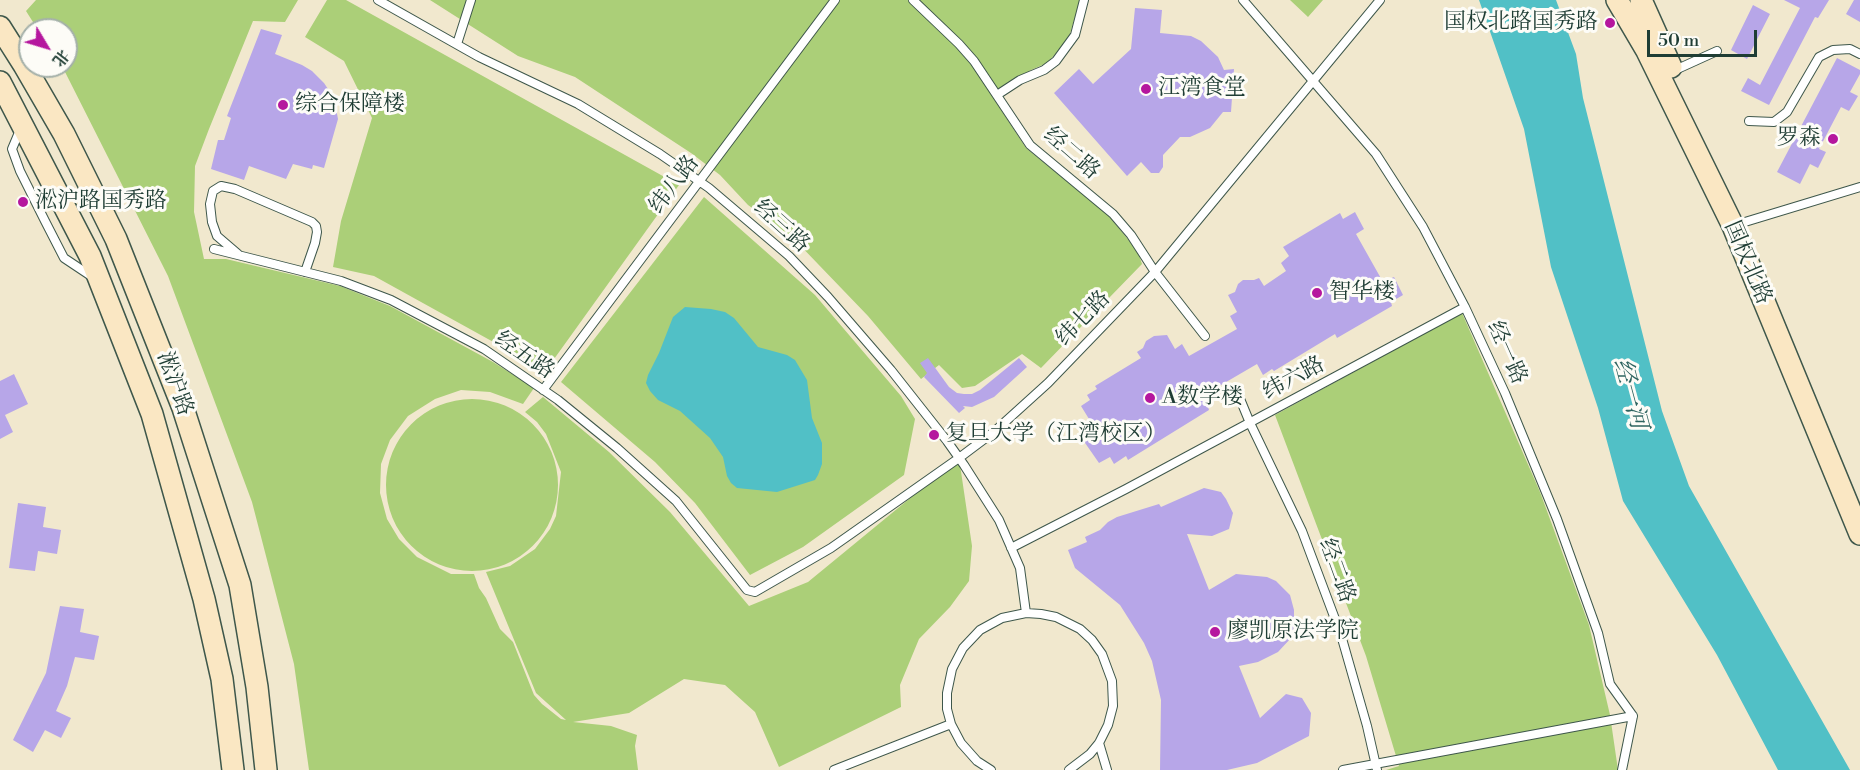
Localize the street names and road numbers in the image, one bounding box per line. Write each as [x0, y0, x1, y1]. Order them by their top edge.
street label: 经二路 [1037, 122, 1105, 186]
street label: 纬八路 [645, 151, 705, 219]
street label: 经三路 [748, 195, 814, 259]
street label: 国权北路 [1718, 217, 1776, 309]
street label: 纬七路 [1052, 286, 1116, 352]
street label: 经一路 [1481, 317, 1531, 389]
street label: 经五路 [489, 327, 559, 385]
street label: 淞沪路 [150, 348, 198, 420]
street label: 纬六路 [1259, 352, 1329, 406]
street label: 经二路 [1312, 535, 1360, 607]

